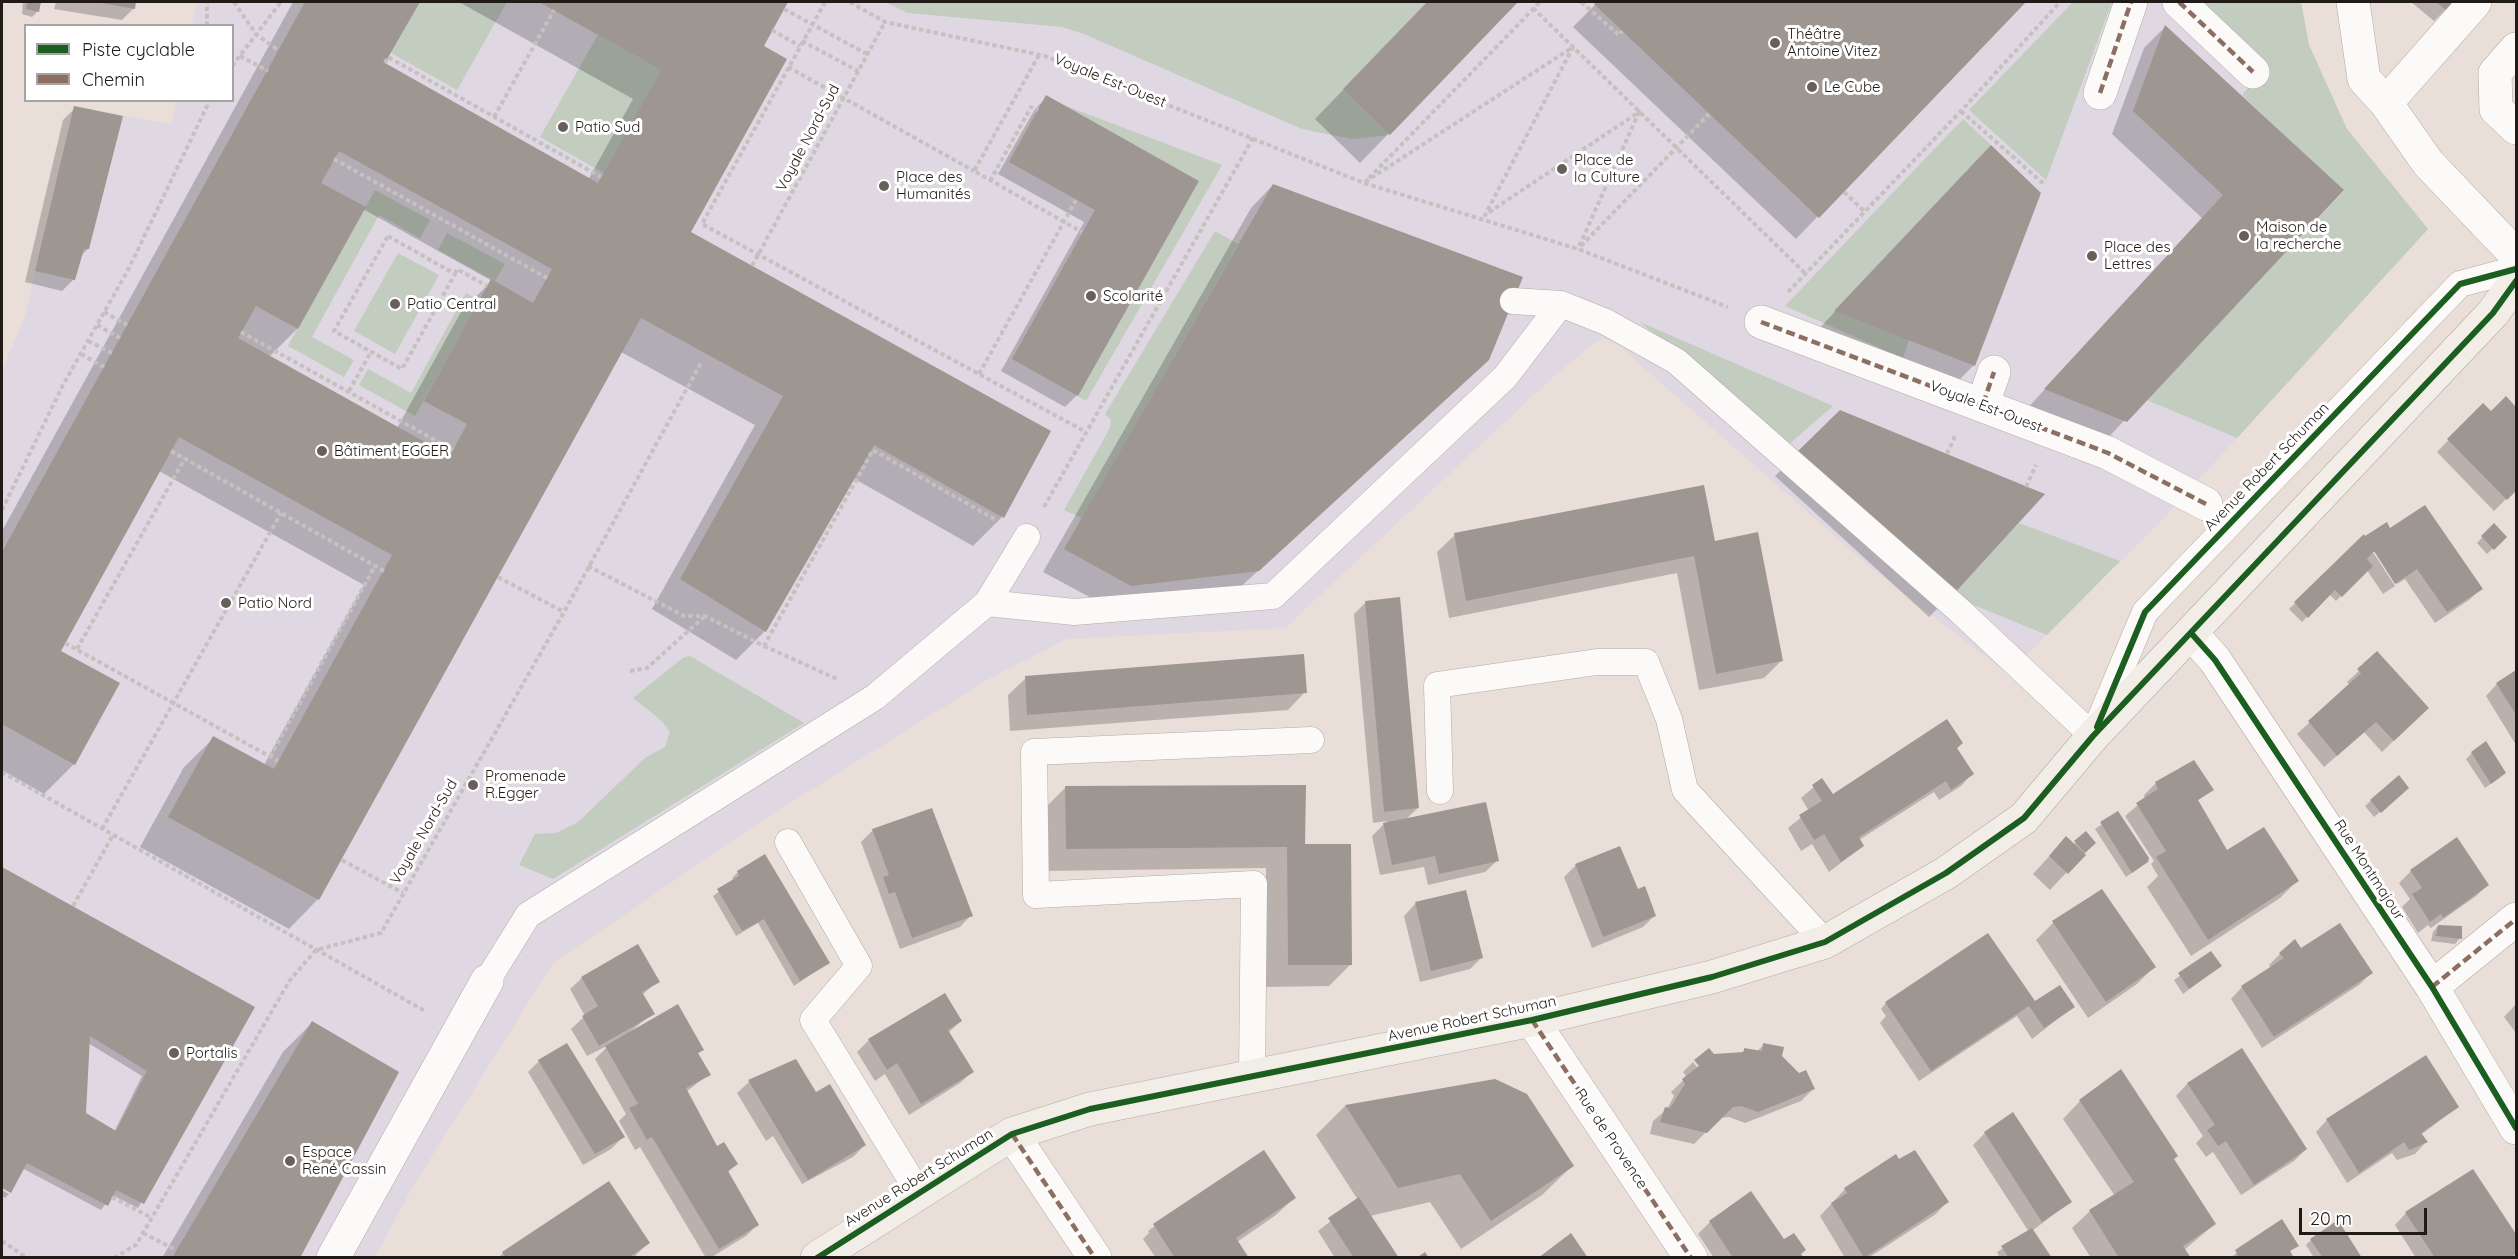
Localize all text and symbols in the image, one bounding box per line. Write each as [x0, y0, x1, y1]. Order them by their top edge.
legend [24, 24, 234, 102]
place label: Théâtre Antoine Vitez [1787, 25, 1878, 60]
marker: Théâtre Antoine Vitez [1768, 36, 1782, 50]
text: Piste cyclable [82, 38, 195, 61]
street label: Voyale Est-Ouest [1051, 50, 1169, 112]
text: Chemin [82, 68, 145, 91]
place label: Le Cube [1824, 78, 1880, 96]
marker: Le Cube [1805, 80, 1819, 94]
street label: Voyale Nord-Sud [772, 81, 844, 195]
place label: Patio Sud [575, 118, 640, 136]
marker: Patio Sud [556, 120, 570, 134]
place label: Place de la Culture [1574, 151, 1640, 186]
marker: Place de la Culture [1555, 162, 1569, 176]
place label: Place des Humanités [896, 168, 971, 203]
marker: Place des Humanités [877, 179, 891, 193]
place label: Maison de la recherche [2256, 218, 2342, 253]
marker: Maison de la recherche [2237, 229, 2251, 243]
place label: Place des Lettres [2104, 238, 2170, 273]
marker: Place des Lettres [2085, 249, 2099, 263]
place label: Scolarité [1103, 287, 1163, 305]
marker: Scolarité [1084, 289, 1098, 303]
place label: Patio Central [407, 295, 497, 313]
marker: Patio Central [388, 297, 402, 311]
street label: Voyale Est-Ouest [1927, 377, 2045, 437]
street label: Avenue Robert Schuman [2201, 399, 2333, 535]
place label: Bâtiment EGGER [334, 442, 449, 460]
marker: Bâtiment EGGER [315, 444, 329, 458]
place label: Patio Nord [238, 594, 312, 612]
marker: Patio Nord [219, 596, 233, 610]
place label: Promenade R.Egger [485, 767, 566, 802]
street label: Voyale Nord-Sud [387, 776, 461, 888]
marker: Promenade R.Egger [466, 778, 480, 792]
street label: Rue Montmajour [2330, 816, 2408, 924]
street label: Avenue Robert Schuman [1386, 992, 1558, 1046]
place label: Portalis [186, 1044, 237, 1062]
marker: Portalis [167, 1046, 181, 1060]
street label: Rue de Provence [1571, 1085, 1651, 1193]
street label: Avenue Robert Schuman [841, 1125, 997, 1231]
place label: Espace René Cassin [302, 1143, 387, 1178]
marker: Espace René Cassin [283, 1154, 297, 1168]
scale bar [2302, 1196, 2430, 1234]
text: 20 m [2310, 1207, 2352, 1230]

